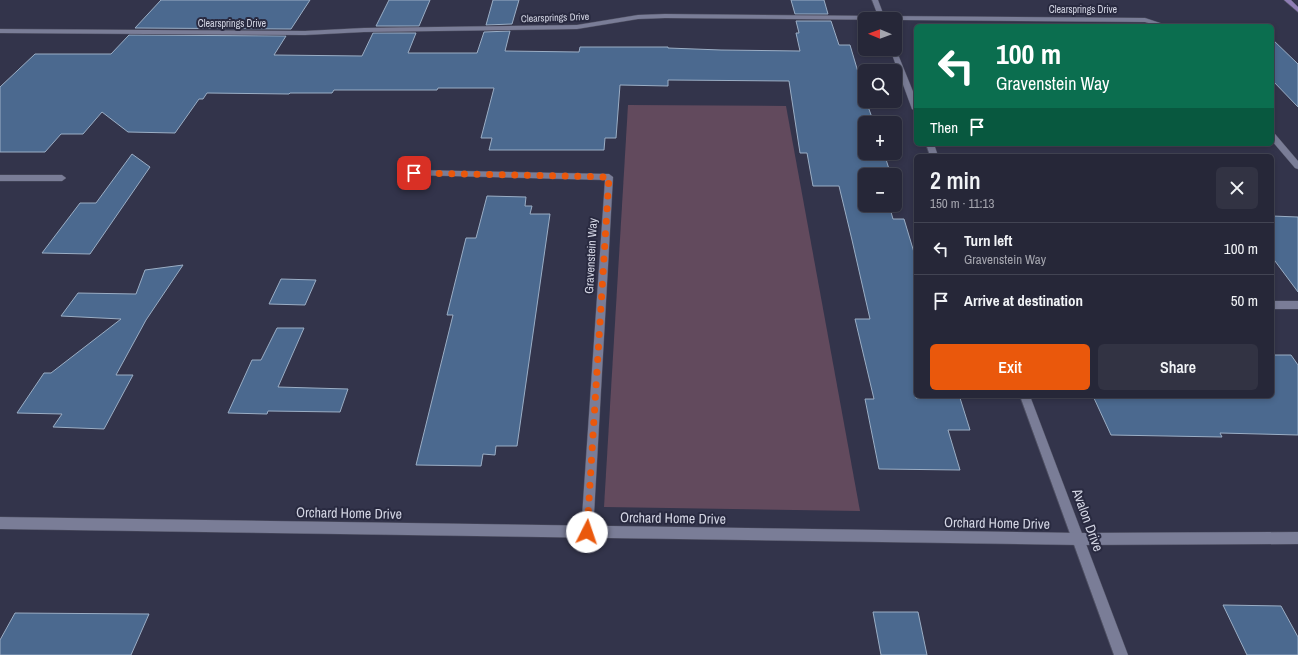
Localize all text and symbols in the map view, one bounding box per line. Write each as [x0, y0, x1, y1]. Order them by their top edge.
street label: Clearsprings Drive [1049, 3, 1118, 16]
street label: Clearsprings Drive [521, 10, 590, 25]
north arrow [858, 12, 902, 56]
map controls [858, 12, 902, 212]
street label: Clearsprings Drive [198, 17, 267, 30]
text: 100 m [996, 35, 1061, 73]
icon: left [930, 40, 982, 92]
button: search [858, 64, 902, 108]
text: Gravenstein Way [996, 71, 1110, 96]
button: + [858, 116, 902, 160]
icon: arrive [966, 116, 988, 138]
text: Then [930, 117, 958, 138]
pin [397, 156, 431, 190]
icon: arrive [403, 162, 425, 184]
text: 2 min [930, 164, 981, 196]
button: close [1216, 167, 1258, 209]
button: − [858, 168, 902, 212]
text: 150 m · 11:13 [930, 195, 994, 212]
street label: Gravenstein Way [581, 218, 601, 294]
text: Turn left [964, 230, 1012, 251]
icon: left [930, 238, 952, 260]
text: 100 m [1224, 238, 1258, 259]
text: Gravenstein Way [964, 251, 1046, 268]
icon: arrive [930, 290, 952, 312]
text: Arrive at destination [964, 290, 1083, 311]
text: 50 m [1231, 290, 1258, 311]
button: Exit [930, 344, 1090, 390]
button: Share [1098, 344, 1258, 390]
street label: Avalon Drive [1068, 485, 1108, 554]
street label: Orchard Home Drive [296, 503, 402, 523]
street label: Orchard Home Drive [620, 508, 726, 528]
position arrow [566, 511, 608, 553]
street label: Orchard Home Drive [944, 513, 1050, 533]

